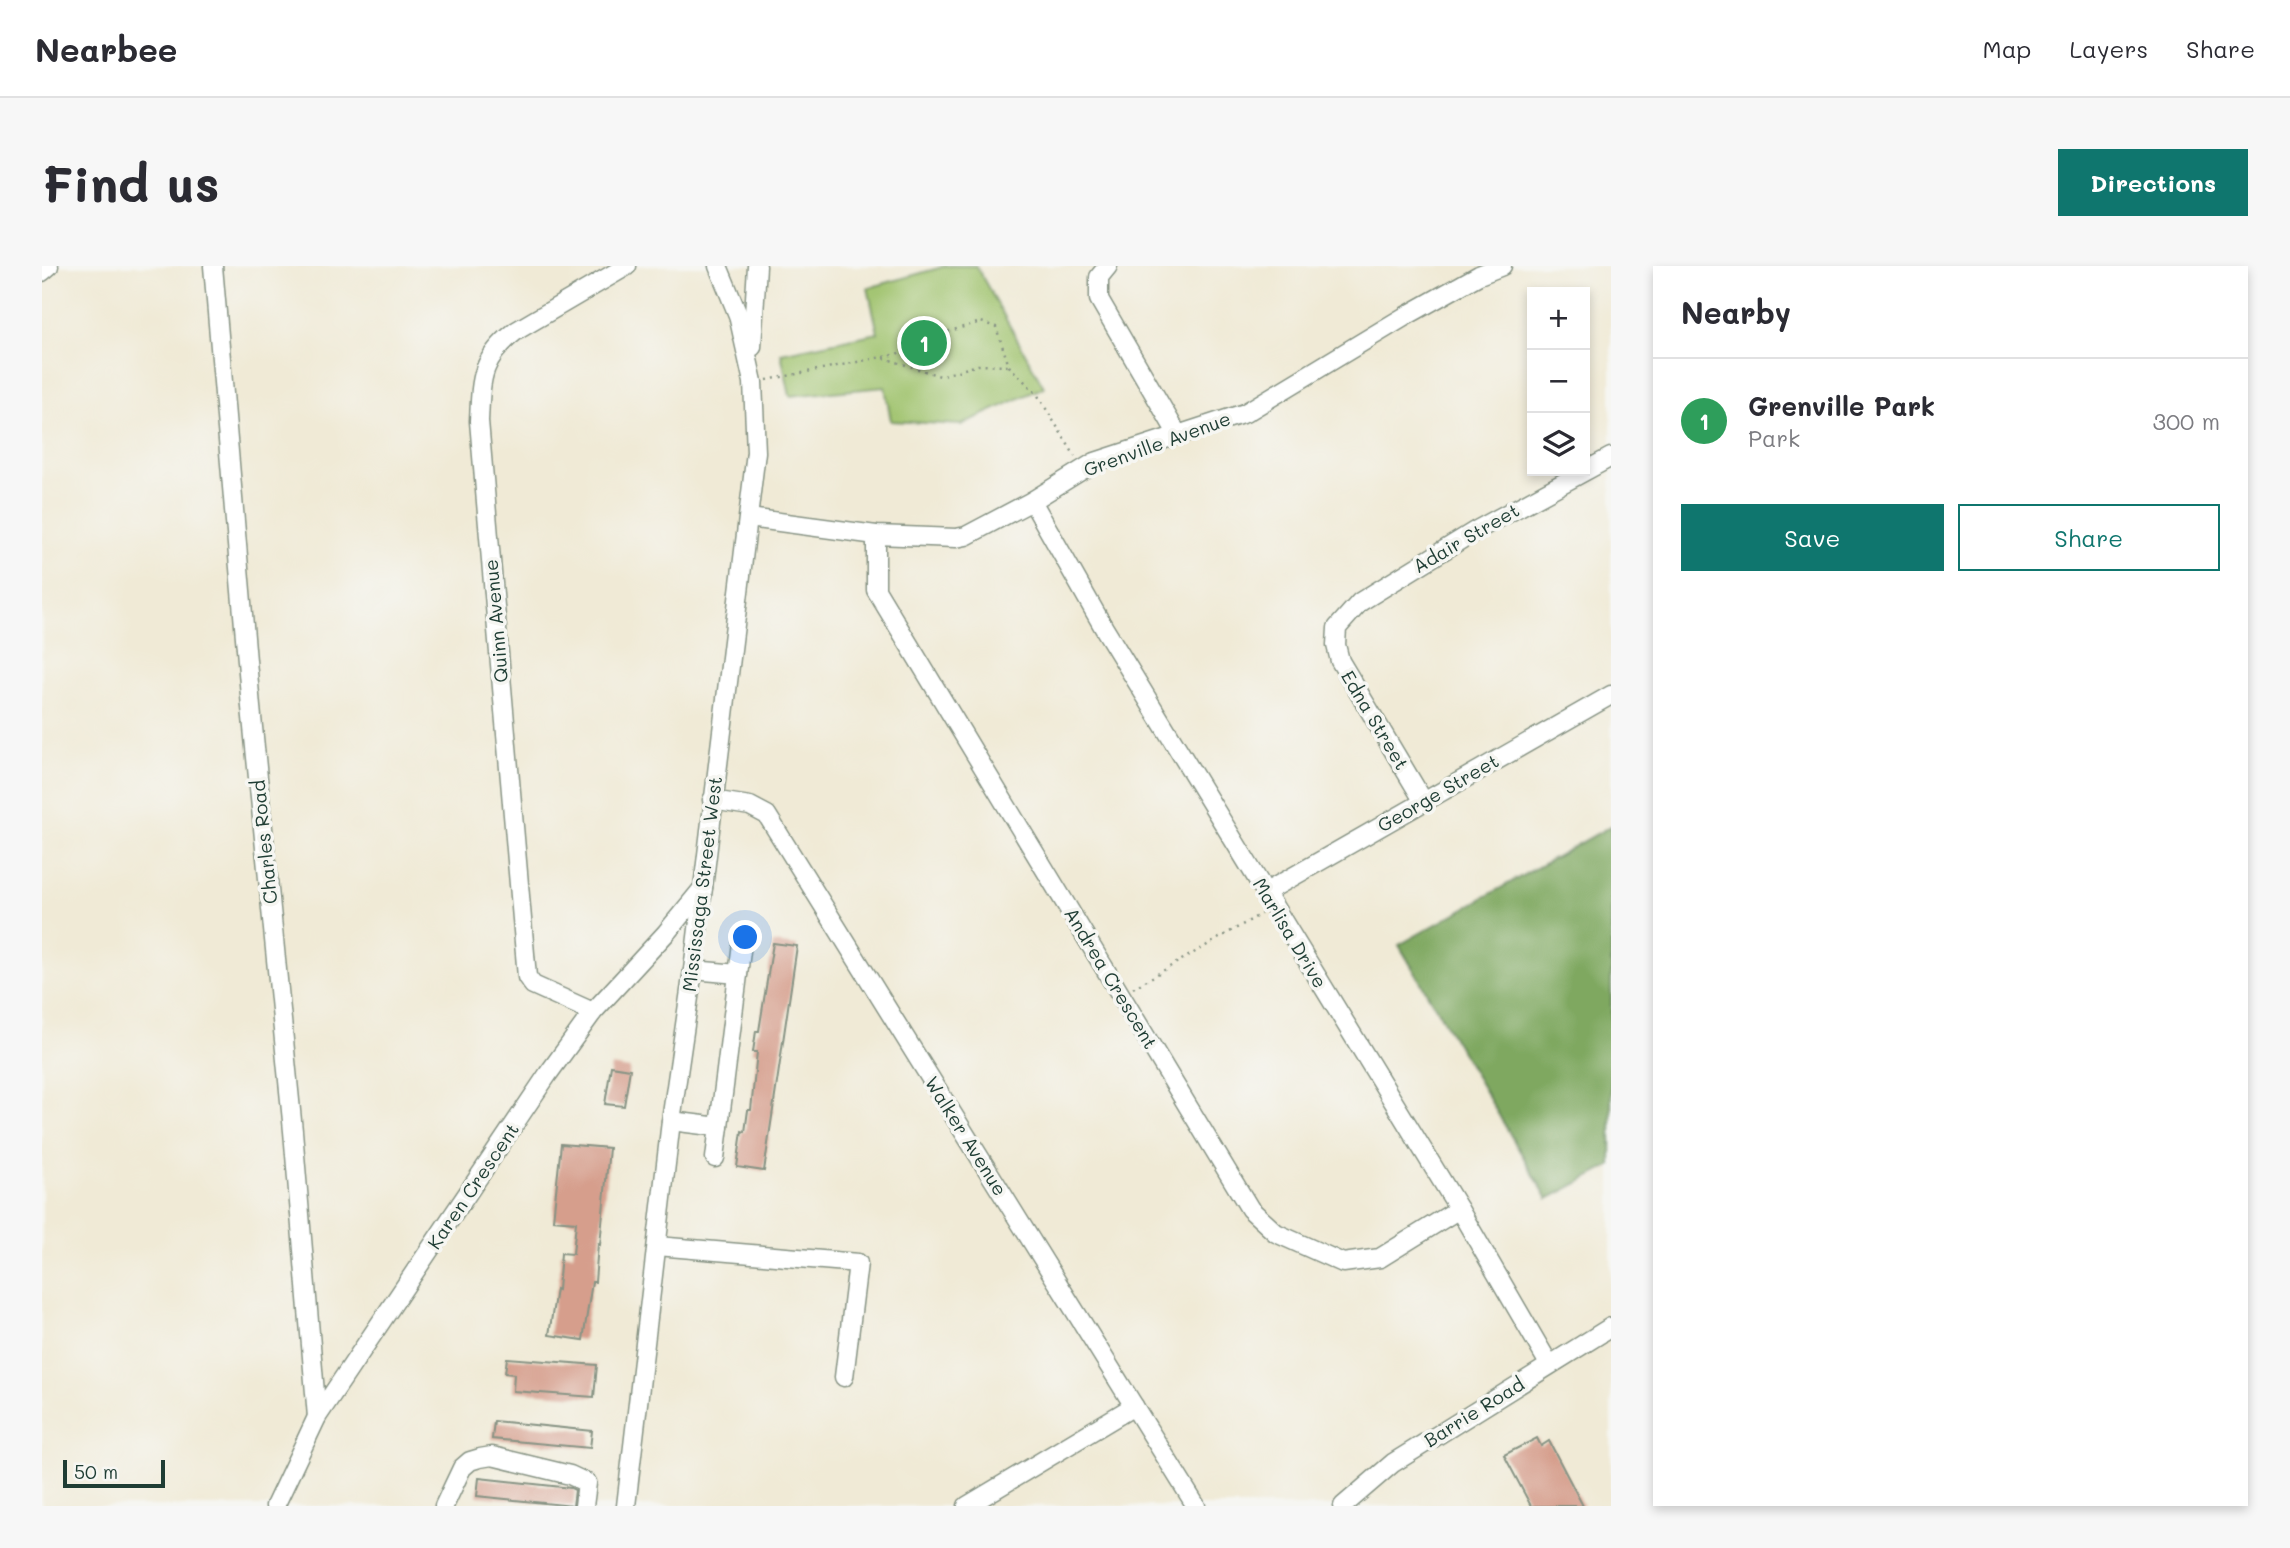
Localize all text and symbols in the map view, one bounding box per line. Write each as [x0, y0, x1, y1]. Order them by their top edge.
text: Nearbee [35, 27, 178, 70]
text: Map [1983, 33, 2031, 64]
text: Layers [2069, 33, 2148, 64]
text: Share [2186, 33, 2255, 64]
button: Directions [2058, 149, 2248, 216]
text: Find us [42, 151, 220, 214]
map controls [1527, 287, 1590, 476]
button: + [1527, 287, 1590, 350]
text: Nearby [1681, 292, 1791, 332]
pin: 1 [901, 317, 947, 369]
button: − [1527, 350, 1590, 413]
text: Grenville Park [1748, 389, 1935, 423]
street label: Grenville Avenue [1080, 405, 1234, 482]
text: 1 [1699, 406, 1709, 436]
text: 300 m [2152, 406, 2220, 436]
button: layers [1527, 413, 1590, 476]
text: Park [1748, 423, 1800, 453]
street label: Adair Street [1408, 497, 1524, 578]
button: Save [1681, 504, 1944, 571]
button: Share [1958, 504, 2220, 571]
street label: Quinn Avenue [478, 558, 513, 684]
street label: Edna Street [1336, 665, 1415, 774]
street label: George Street [1373, 748, 1503, 837]
street label: Mississaga Street West [676, 775, 727, 993]
street label: Charles Road [245, 779, 282, 905]
street label: Marlisa Drive [1248, 873, 1333, 993]
street label: Andrea Crescent [1059, 902, 1164, 1053]
your location [728, 920, 762, 954]
street label: Walker Avenue [920, 1071, 1013, 1200]
street label: Karen Crescent [421, 1118, 524, 1254]
street label: Barrie Road [1419, 1371, 1529, 1452]
scale bar [63, 1457, 164, 1489]
text: 50 m [74, 1459, 118, 1484]

